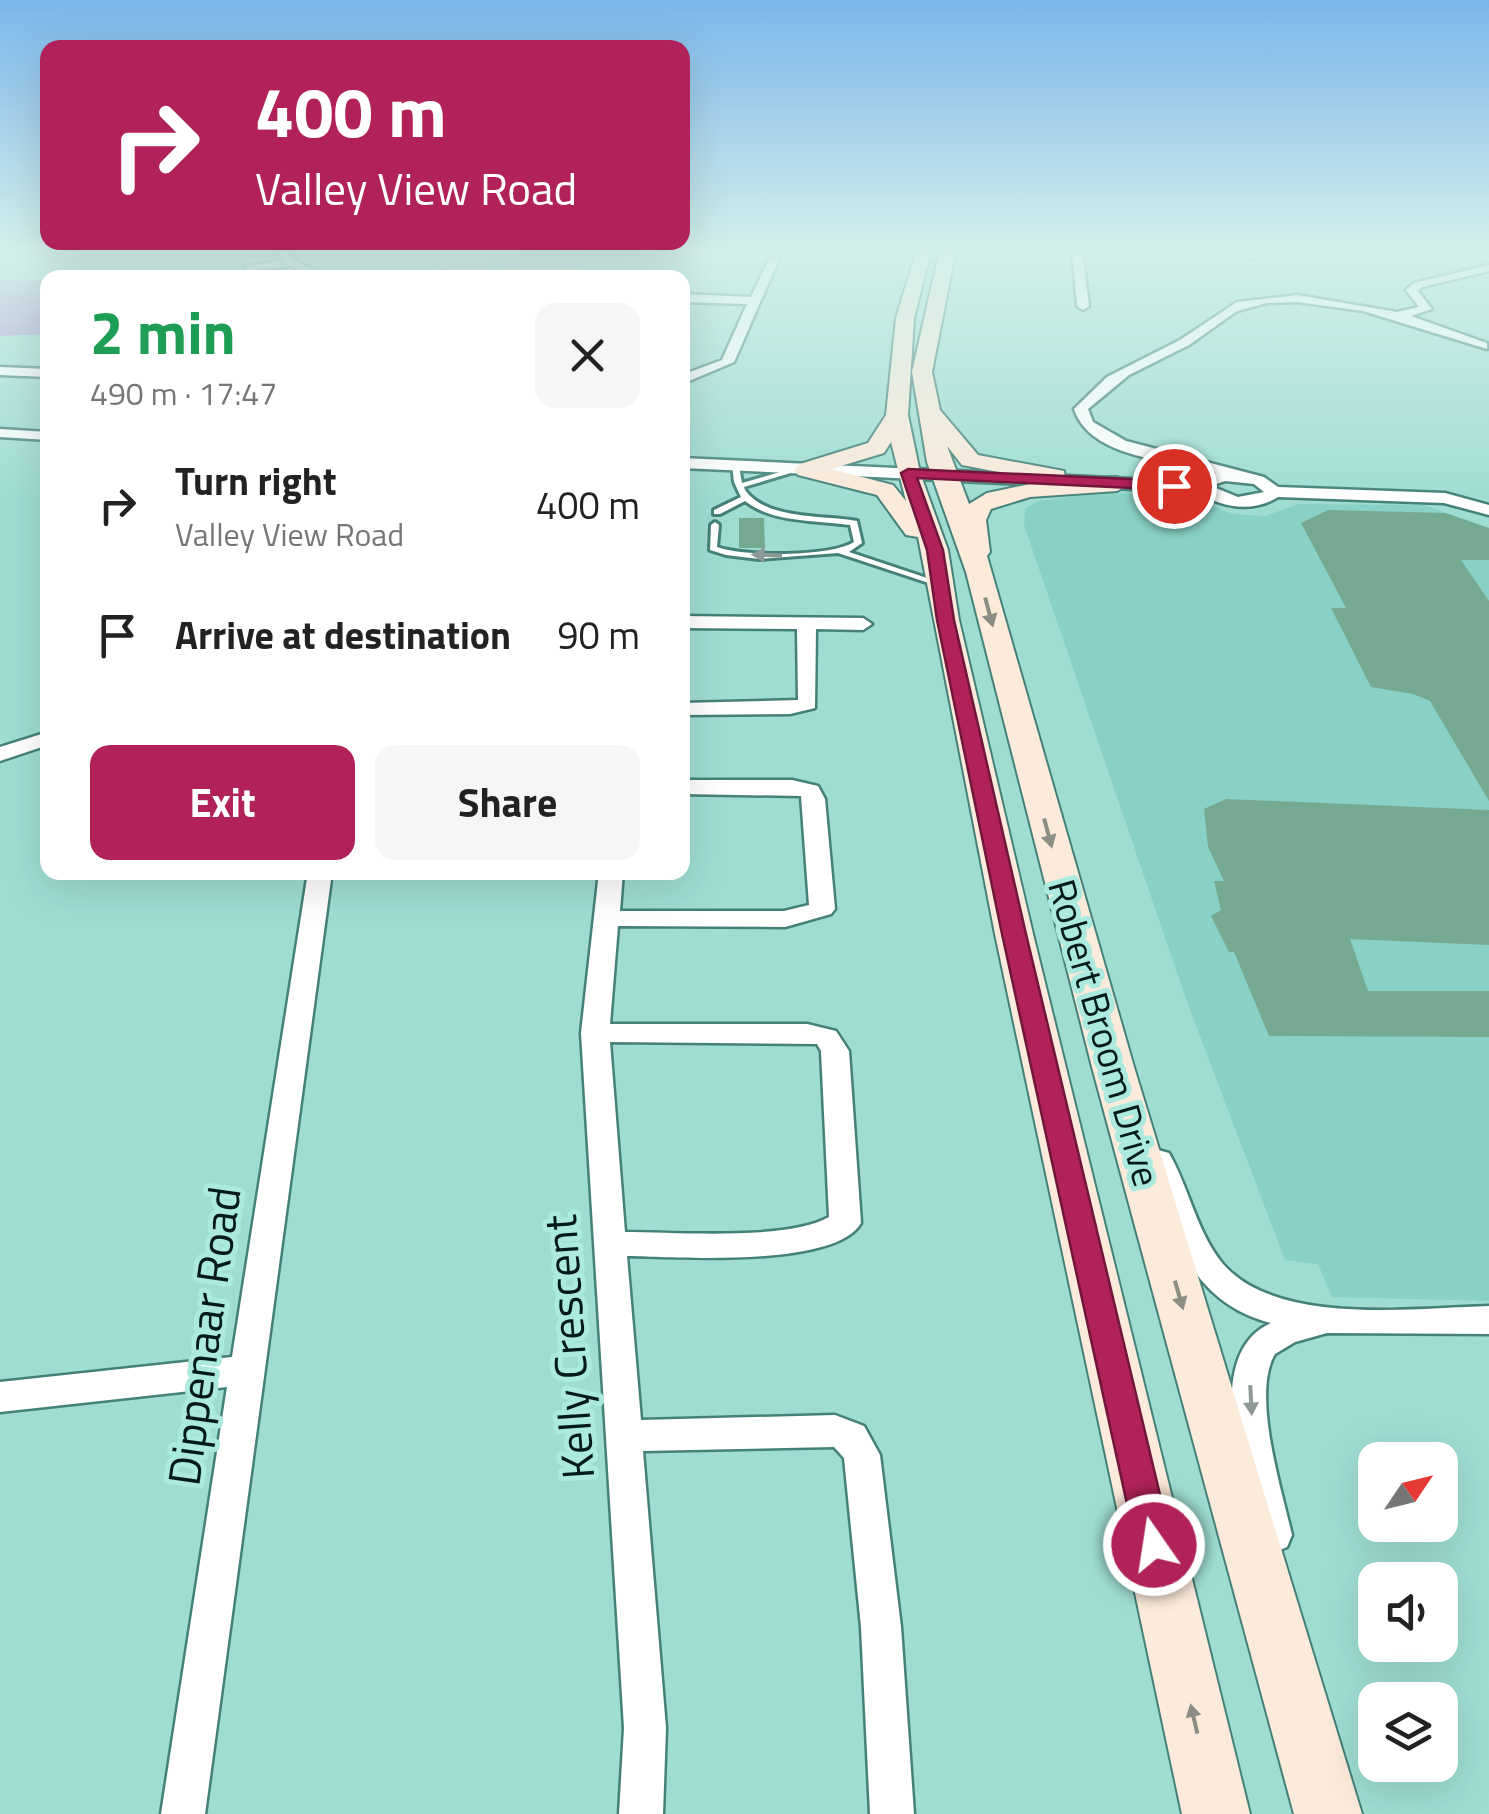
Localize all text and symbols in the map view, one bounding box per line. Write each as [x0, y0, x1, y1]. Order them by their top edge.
text: 400 m [255, 58, 447, 164]
icon: right [90, 80, 220, 210]
text: Valley View Road [255, 154, 577, 222]
text: 2 min [90, 286, 236, 377]
button: close [535, 303, 640, 408]
text: 490 m · 17:47 [90, 369, 277, 417]
pin [1132, 444, 1217, 529]
text: Turn right [175, 452, 337, 510]
icon: arrive [1147, 459, 1202, 514]
text: 400 m [536, 476, 640, 534]
icon: right [90, 478, 145, 533]
text: Valley View Road [175, 510, 404, 558]
one-way arrow [750, 546, 782, 562]
one-way arrow [981, 596, 997, 627]
text: Arrive at destination [175, 606, 511, 664]
text: 90 m [557, 606, 640, 664]
icon: arrive [90, 608, 145, 663]
button: Exit [90, 745, 355, 860]
button: Share [375, 745, 640, 860]
one-way arrow [1041, 818, 1056, 849]
street label: Robert Broom Drive [1033, 873, 1176, 1193]
street label: Dippenaar Road [148, 1182, 258, 1490]
street label: Kelly Crescent [525, 1212, 611, 1482]
one-way arrow [1172, 1280, 1187, 1311]
one-way arrow [1243, 1384, 1259, 1416]
north arrow [1358, 1442, 1458, 1542]
map controls [1358, 1442, 1458, 1782]
position arrow [1102, 1493, 1206, 1597]
button: sound [1358, 1562, 1458, 1662]
button: layers [1358, 1682, 1458, 1782]
one-way arrow [1186, 1703, 1201, 1734]

